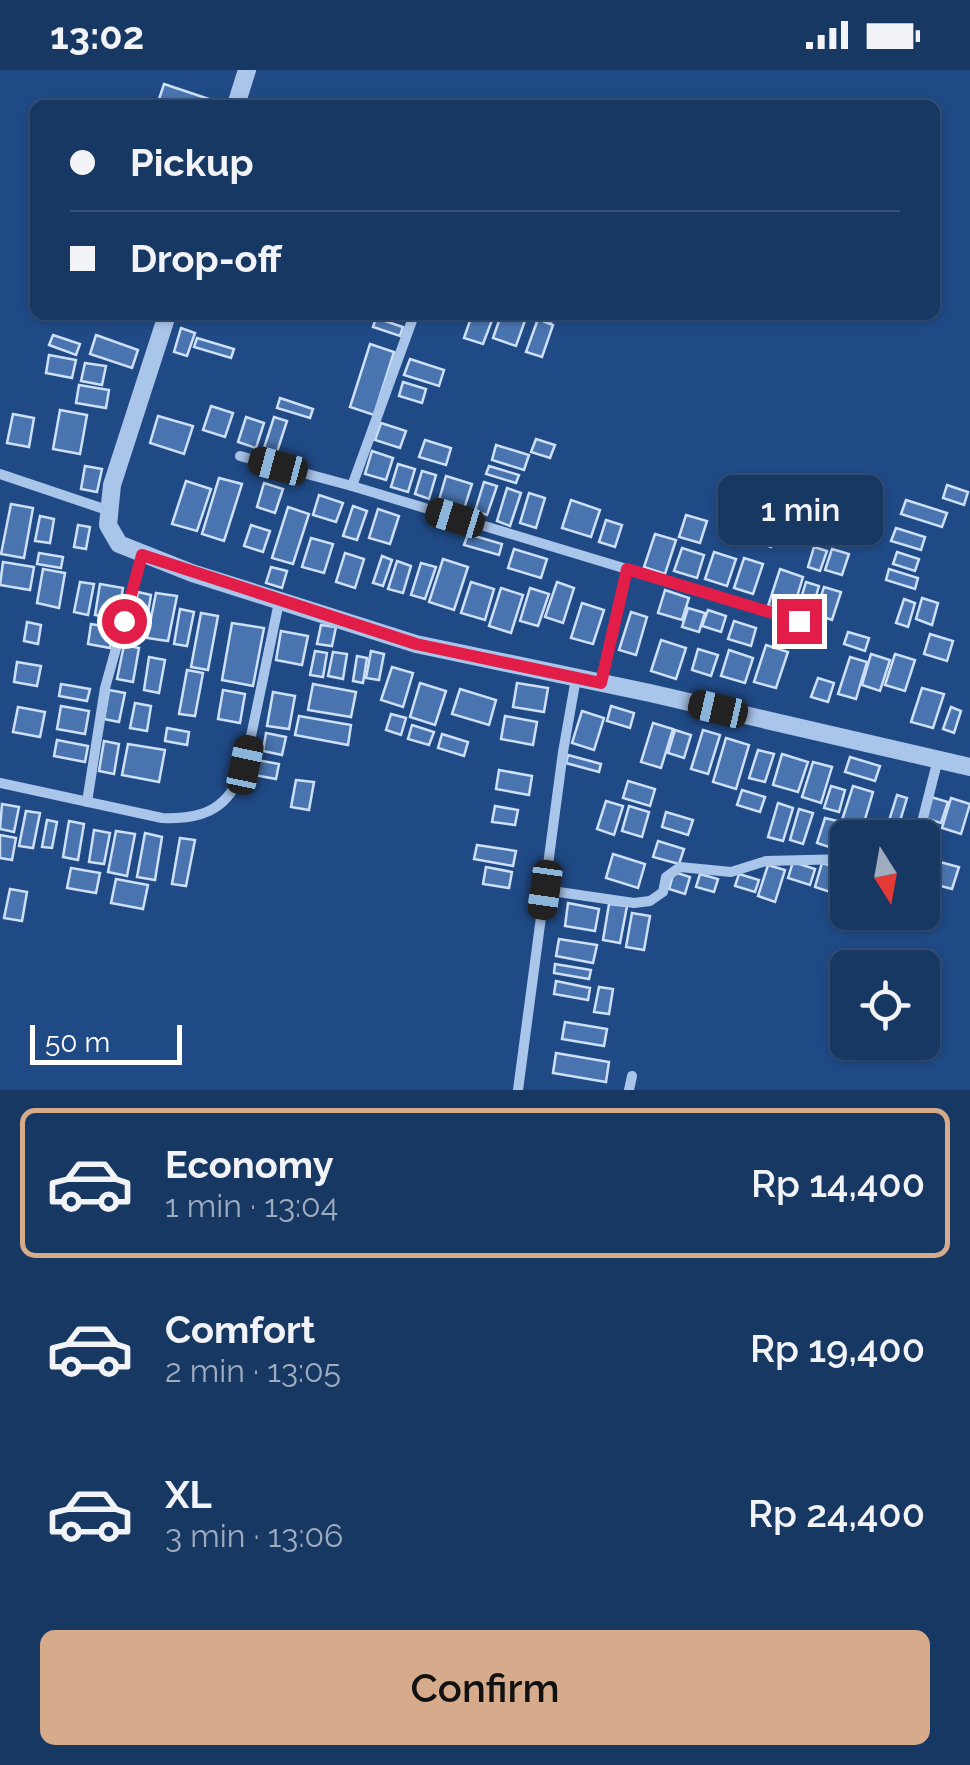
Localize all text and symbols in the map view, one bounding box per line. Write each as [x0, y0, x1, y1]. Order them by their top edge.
text: 13:02 [50, 13, 144, 58]
text: Pickup [130, 140, 254, 185]
text: Drop-off [130, 236, 282, 281]
car [245, 444, 311, 488]
callout: 1 min [716, 476, 882, 546]
text: 1 min [761, 491, 840, 528]
car [422, 495, 488, 541]
route start [102, 599, 147, 644]
route end [777, 599, 822, 644]
car [685, 688, 751, 730]
car [224, 733, 266, 797]
north arrow [830, 820, 940, 930]
map controls [830, 820, 940, 1060]
car [526, 858, 564, 922]
button: locate [830, 950, 940, 1060]
scale bar [30, 1020, 182, 1064]
text: 50 m [45, 1026, 110, 1059]
icon: car [45, 1138, 135, 1228]
text: Economy [165, 1142, 334, 1187]
text: Rp 14,400 [751, 1161, 925, 1206]
text: 1 min · 13:04 [165, 1187, 338, 1224]
icon: car [45, 1303, 135, 1393]
text: Comfort [165, 1307, 315, 1352]
text: Rp 19,400 [750, 1326, 925, 1371]
text: 2 min · 13:05 [165, 1352, 341, 1389]
icon: car [45, 1468, 135, 1558]
text: XL [165, 1472, 212, 1517]
text: Rp 24,400 [748, 1491, 925, 1536]
text: 3 min · 13:06 [165, 1517, 343, 1554]
button: Confirm [40, 1630, 930, 1745]

